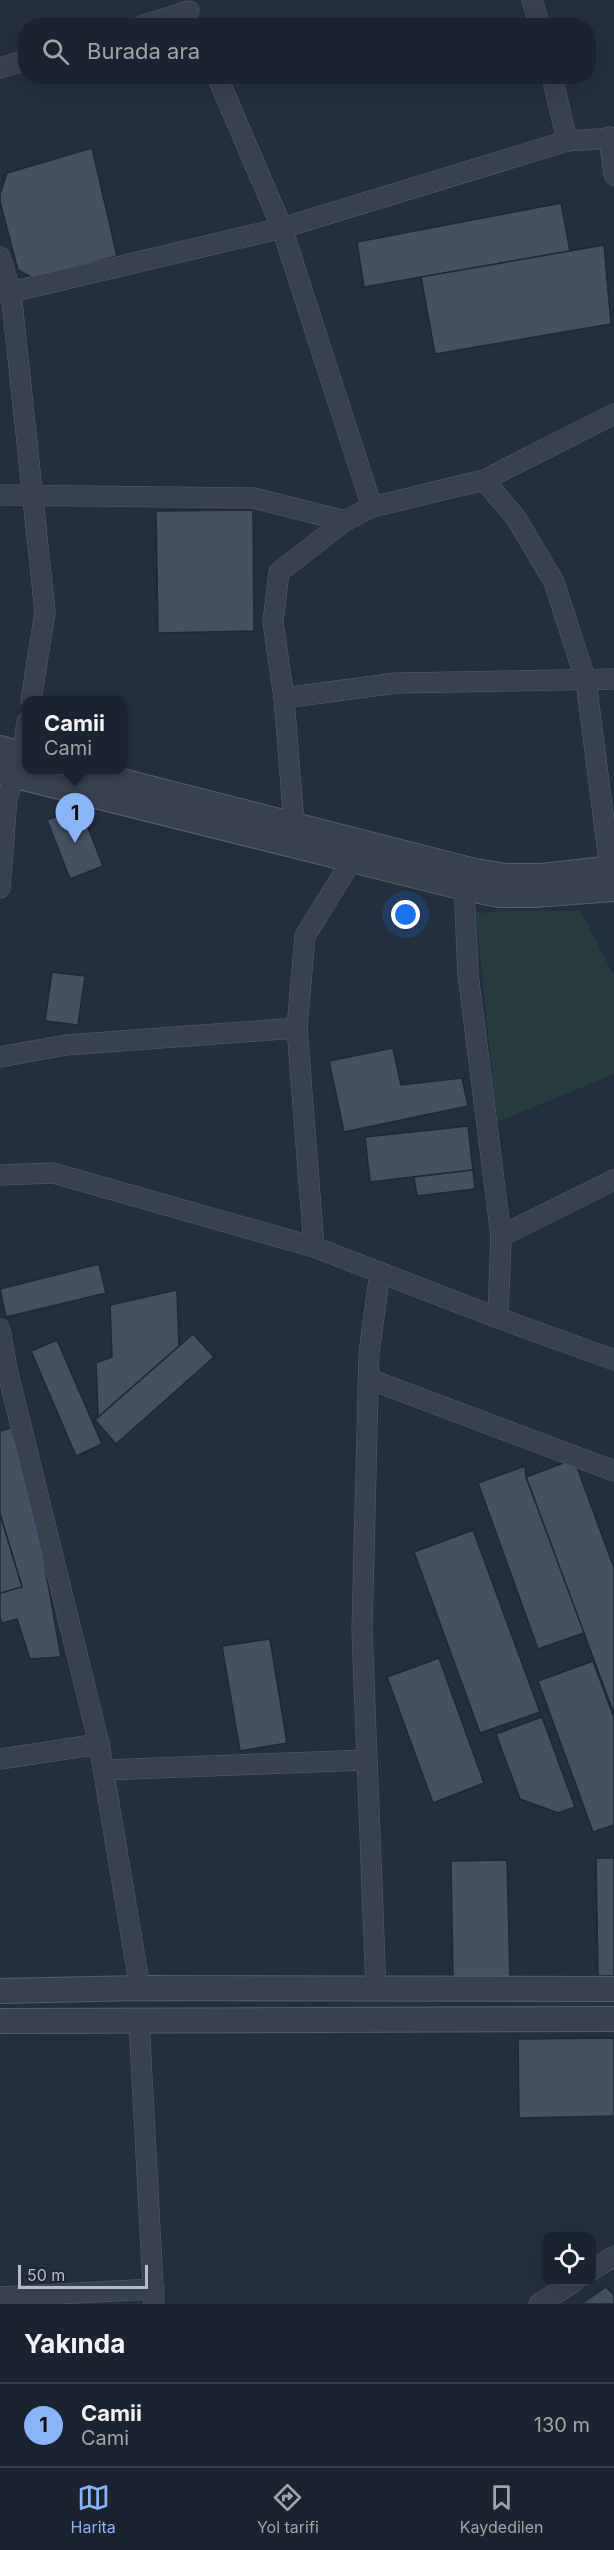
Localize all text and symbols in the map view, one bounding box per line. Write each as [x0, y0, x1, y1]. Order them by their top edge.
search box [18, 18, 596, 84]
icon: search [39, 35, 72, 68]
text: Burada ara [87, 38, 200, 64]
popup [22, 696, 127, 774]
text: Camii [44, 710, 105, 736]
text: Cami [44, 736, 92, 760]
pin: 1 [56, 794, 94, 843]
your location [391, 900, 420, 929]
map controls [542, 2232, 596, 2286]
button: locate [542, 2232, 596, 2286]
scale bar [18, 2262, 148, 2290]
text: 50 m [27, 2265, 65, 2285]
text: Yakında [24, 2328, 125, 2359]
text: Camii [81, 2400, 142, 2426]
text: 1 [39, 2413, 48, 2437]
text: 130 m [534, 2413, 590, 2437]
text: Cami [81, 2426, 129, 2450]
tab: Harita [71, 2481, 116, 2537]
tab: Yol tarifi [257, 2481, 319, 2537]
tab: Kaydedilen [460, 2481, 543, 2537]

